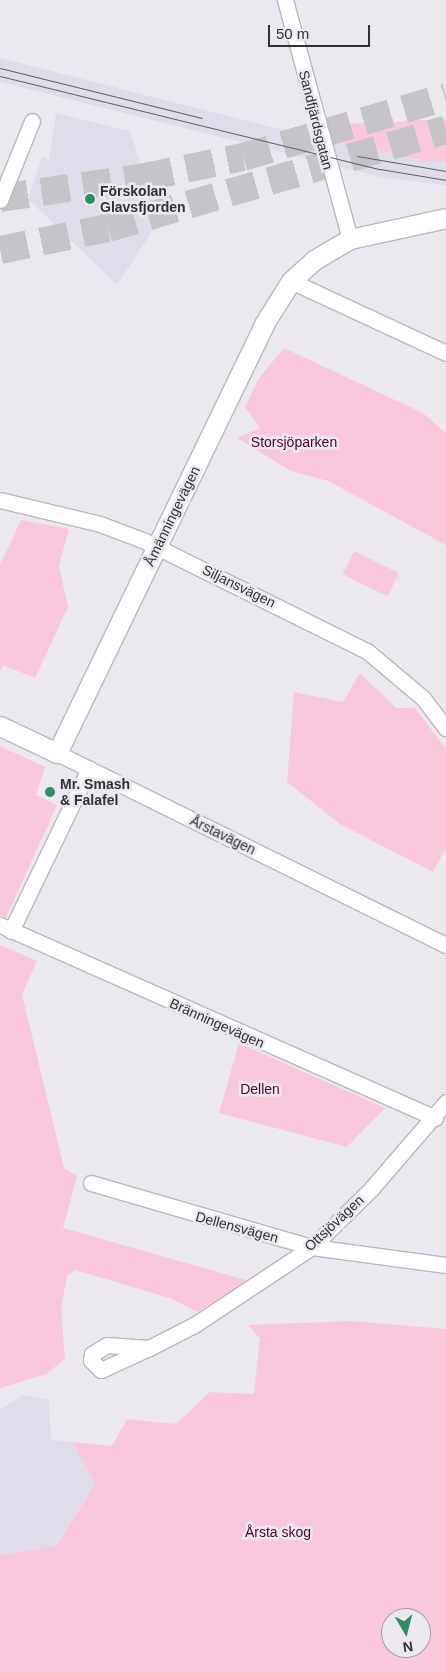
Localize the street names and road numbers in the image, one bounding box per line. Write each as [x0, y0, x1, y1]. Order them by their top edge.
street label: Sandfjärdsgatan [296, 68, 336, 172]
street label: Åmänningevägen [141, 463, 203, 569]
street label: Siljansvägen [200, 561, 278, 611]
street label: Årstavägen [187, 812, 259, 858]
street label: Bränningevägen [167, 995, 267, 1051]
street label: Ottsjövägen [301, 1191, 367, 1255]
street label: Dellensvägen [194, 1208, 280, 1246]

